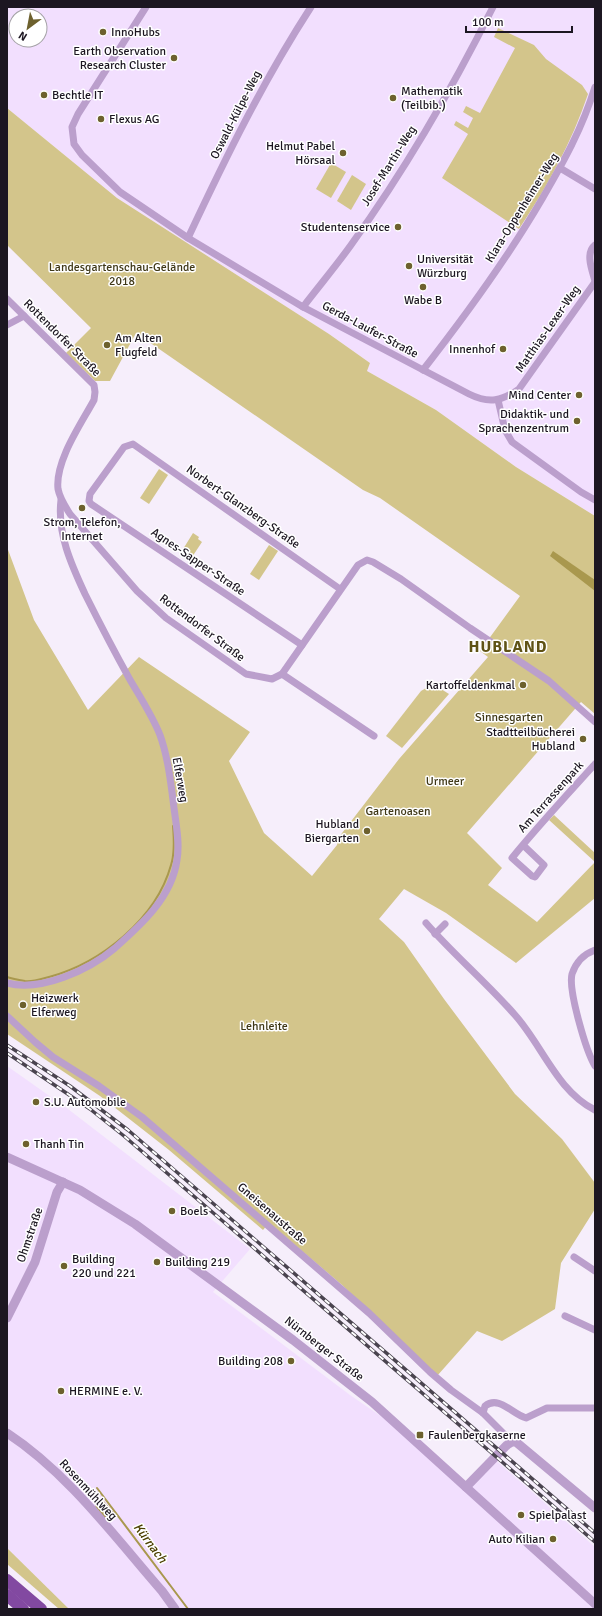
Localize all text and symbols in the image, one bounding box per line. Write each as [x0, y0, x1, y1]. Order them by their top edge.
north arrow [8, 8, 48, 48]
scale bar [466, 8, 572, 34]
text: 100 m [472, 15, 504, 30]
place label: InnoHubs [111, 25, 160, 40]
marker: InnoHubs [98, 27, 108, 37]
text: N [16, 29, 30, 44]
place label: Earth Observation Research Cluster [73, 44, 167, 73]
marker: Earth Observation Research Cluster [169, 53, 179, 63]
street label: Oswald-Külpe-Weg [207, 68, 265, 162]
place label: Mathematik (Teilbib.) [401, 84, 462, 113]
place label: Bechtle IT [52, 88, 103, 103]
marker: Bechtle IT [39, 90, 49, 100]
marker: Mathematik (Teilbib.) [388, 93, 398, 103]
place label: Flexus AG [109, 112, 160, 127]
marker: Flexus AG [96, 114, 106, 124]
street label: Josef-Martin-Weg [358, 123, 420, 209]
place label: Helmut Pabel Hörsaal [266, 139, 335, 168]
marker: Helmut Pabel Hörsaal [338, 148, 348, 158]
street label: Klara-Oppenheimer-Weg [482, 150, 562, 266]
place label: Studentenservice [301, 220, 390, 235]
marker: Studentenservice [393, 222, 403, 232]
place label: Universität Würzburg [417, 252, 473, 281]
park label: Landesgartenschau-Gelände 2018 [49, 260, 195, 289]
marker: Universität Würzburg [404, 261, 414, 271]
marker: Wabe B [418, 282, 428, 292]
street label: Matthias-Lexer-Weg [512, 282, 584, 376]
place label: Wabe B [404, 293, 442, 308]
street label: Rottendorfer Straße [20, 296, 104, 380]
street label: Gerda-Laufer-Straße [319, 298, 421, 362]
place label: Am Alten Flugfeld [115, 331, 162, 360]
marker: Am Alten Flugfeld [102, 340, 112, 350]
place label: Innenhof [449, 342, 496, 357]
marker: Innenhof [498, 344, 508, 354]
place label: Mind Center [508, 388, 572, 403]
marker: Mind Center [574, 390, 584, 400]
place label: Didaktik- und Sprachenzentrum [478, 407, 569, 436]
marker: Didaktik- und Sprachenzentrum [572, 416, 582, 426]
street label: Norbert-Glanzberg-Straße [183, 462, 303, 552]
marker: Strom, Telefon, Internet [77, 503, 87, 513]
place label: Strom, Telefon, Internet [44, 515, 120, 544]
street label: Agnes-Sapper-Straße [148, 525, 248, 599]
street label: Rottendorfer Straße [156, 591, 248, 665]
district label: HUBLAND [469, 637, 547, 657]
place label: Kartoffeldenkmal [426, 678, 515, 693]
marker: Kartoffeldenkmal [518, 680, 528, 690]
park label: Sinnesgarten [475, 710, 543, 725]
place label: Stadtteilbücherei Hubland [486, 725, 575, 754]
marker: Stadtteilbücherei Hubland [578, 734, 588, 744]
street label: Elferweg [169, 756, 191, 804]
street label: Am Terrassenpark [515, 758, 587, 836]
park label: Urmeer [426, 774, 465, 789]
park label: Gartenoasen [365, 804, 431, 819]
place label: Hubland Biergarten [304, 817, 359, 846]
marker: Hubland Biergarten [362, 826, 372, 836]
place label: Heizwerk Elferweg [31, 991, 79, 1020]
marker: Heizwerk Elferweg [18, 1000, 28, 1010]
park label: Lehnleite [240, 1019, 288, 1034]
place label: S.U. Automobile [44, 1095, 126, 1110]
marker: S.U. Automobile [31, 1097, 41, 1107]
place label: Thanh Tin [34, 1137, 84, 1152]
marker: Thanh Tin [21, 1139, 31, 1149]
street label: Gneisenaustraße [234, 1180, 310, 1248]
place label: Boels [180, 1204, 208, 1219]
street label: Ohmstraße [14, 1205, 46, 1265]
marker: Boels [167, 1206, 177, 1216]
place label: Building 220 und 221 [72, 1252, 136, 1281]
place label: Building 219 [165, 1255, 230, 1270]
marker: Building 219 [152, 1257, 162, 1267]
marker: Building 220 und 221 [59, 1261, 69, 1271]
street label: Nürnberger Straße [281, 1313, 367, 1385]
place label: Building 208 [218, 1354, 283, 1369]
marker: Building 208 [286, 1356, 296, 1366]
place label: HERMINE e. V. [69, 1384, 143, 1399]
marker: HERMINE e. V. [56, 1386, 66, 1396]
place label: Faulenbergkaserne [428, 1428, 526, 1443]
marker: Faulenbergkaserne [415, 1430, 425, 1440]
street label: Rosenmühlweg [56, 1456, 120, 1524]
place label: Spielpalast [529, 1508, 586, 1523]
marker: Spielpalast [516, 1510, 526, 1520]
water label: Kürnach [130, 1520, 171, 1567]
place label: Auto Kilian [489, 1532, 545, 1547]
marker: Auto Kilian [548, 1534, 558, 1544]

